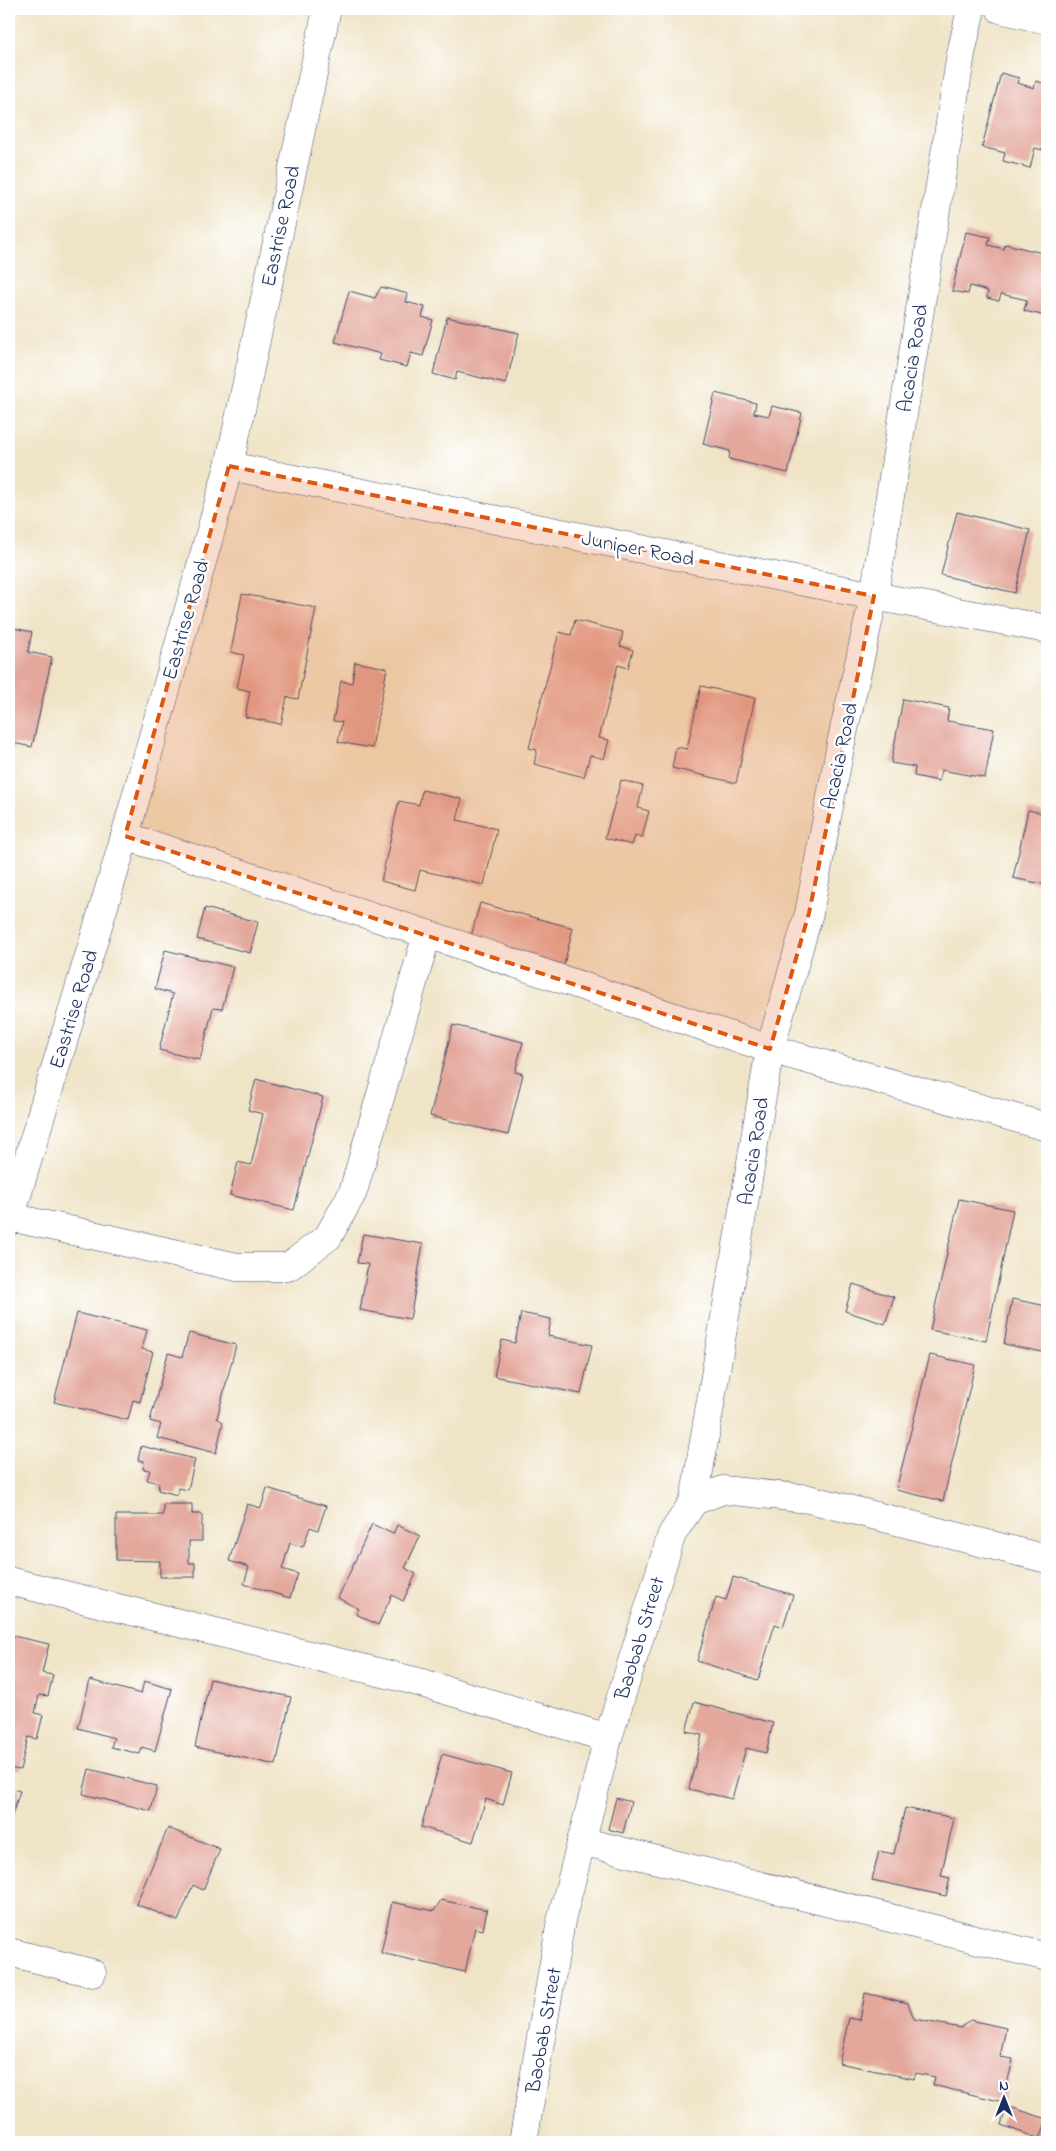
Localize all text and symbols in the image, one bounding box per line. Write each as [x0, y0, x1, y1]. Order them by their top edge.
street label: Eastrise Road [254, 163, 309, 290]
street label: Acacia Road [891, 302, 937, 414]
street label: Juniper Road [579, 524, 697, 576]
street label: Eastrise Road [156, 557, 218, 684]
street label: Acacia Road [815, 700, 867, 813]
street label: Eastrise Road [43, 946, 107, 1073]
street label: Acacia Road [732, 1095, 778, 1207]
street label: Baobab Street [608, 1573, 674, 1705]
street label: Baobab Street [519, 1965, 571, 2097]
north arrow [978, 2074, 1028, 2124]
text: N [999, 2076, 1009, 2097]

